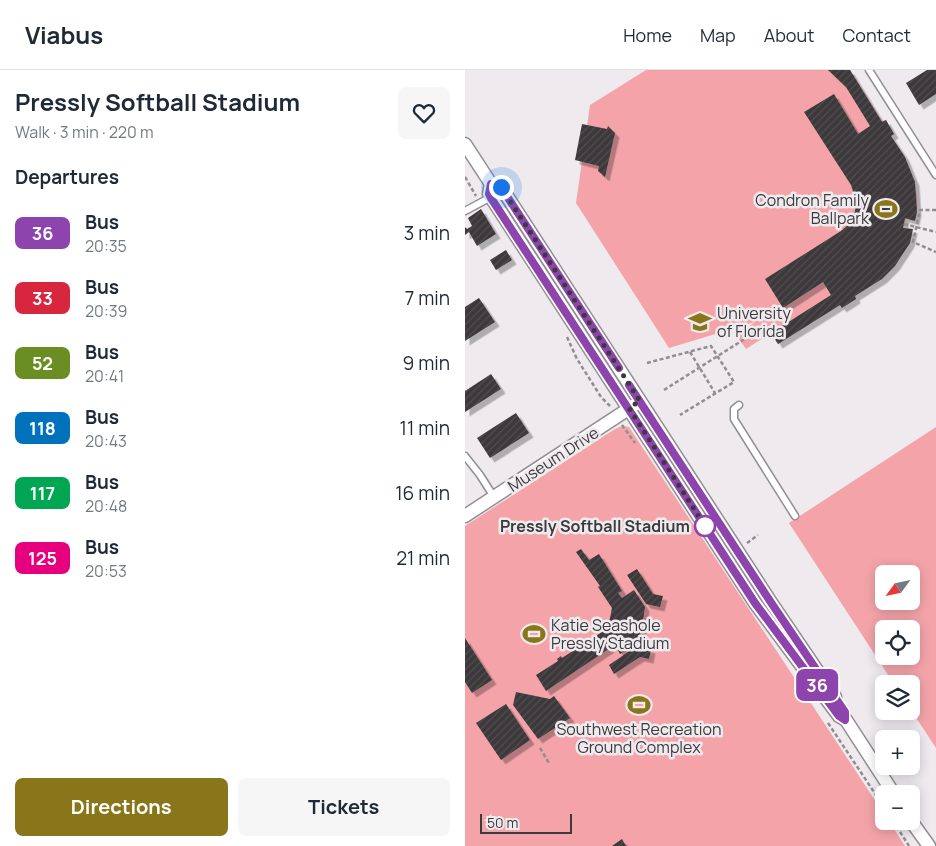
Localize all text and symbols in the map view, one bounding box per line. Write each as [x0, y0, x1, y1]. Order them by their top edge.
text: Viabus [25, 18, 103, 51]
text: Home [623, 23, 672, 47]
text: Map [700, 23, 736, 47]
text: About [764, 23, 814, 47]
text: Contact [842, 23, 911, 47]
text: Pressly Softball Stadium [15, 85, 300, 118]
button: heart [398, 87, 450, 139]
text: Walk · 3 min · 220 m [15, 121, 153, 143]
text: Departures [15, 164, 119, 190]
your location [489, 175, 514, 200]
place label: Condron Family Ballpark [755, 189, 870, 229]
sports icon: Condron Family Ballpark [873, 196, 899, 222]
text: Bus [85, 209, 119, 235]
text: 3 min [404, 220, 450, 246]
text: 36 [32, 221, 53, 245]
text: 20:35 [85, 235, 127, 257]
text: Bus [85, 274, 119, 300]
text: 7 min [405, 285, 450, 311]
text: 33 [32, 286, 53, 310]
text: 20:39 [85, 300, 127, 322]
place label: University of Florida [717, 302, 791, 342]
school or university icon: University of Florida [687, 309, 713, 335]
text: Bus [85, 339, 119, 365]
text: 9 min [403, 350, 450, 376]
text: 52 [32, 351, 53, 375]
text: 20:41 [85, 365, 124, 387]
text: Bus [85, 404, 119, 430]
text: 11 min [400, 415, 450, 441]
text: 118 [29, 416, 56, 440]
street label: Museum Drive [503, 421, 603, 497]
text: 20:43 [85, 430, 127, 452]
text: Bus [85, 469, 119, 495]
text: 16 min [395, 480, 450, 506]
text: 117 [30, 481, 55, 505]
text: 20:48 [85, 495, 127, 517]
place label: Pressly Softball Stadium [500, 515, 690, 537]
marker: Pressly Softball Stadium [694, 515, 716, 537]
text: Bus [85, 534, 119, 560]
text: 21 min [396, 545, 450, 571]
text: 125 [28, 546, 57, 570]
text: 20:53 [85, 560, 127, 582]
north arrow [875, 565, 920, 610]
map controls [875, 565, 920, 830]
place label: Katie Seashole Pressly Stadium [551, 614, 669, 654]
button: locate [875, 620, 920, 665]
sports icon: Katie Seashole Pressly Stadium [521, 621, 547, 647]
line badge: 36 [795, 669, 839, 701]
text: 36 [806, 673, 828, 697]
button: layers [875, 675, 920, 720]
sports icon: Southwest Recreation Ground Complex [626, 692, 652, 718]
place label: Southwest Recreation Ground Complex [556, 718, 722, 758]
button: + [875, 730, 920, 775]
button: Directions [15, 778, 228, 836]
button: Tickets [238, 778, 450, 836]
button: − [875, 785, 920, 830]
scale bar [480, 811, 573, 834]
text: 50 m [487, 813, 518, 832]

